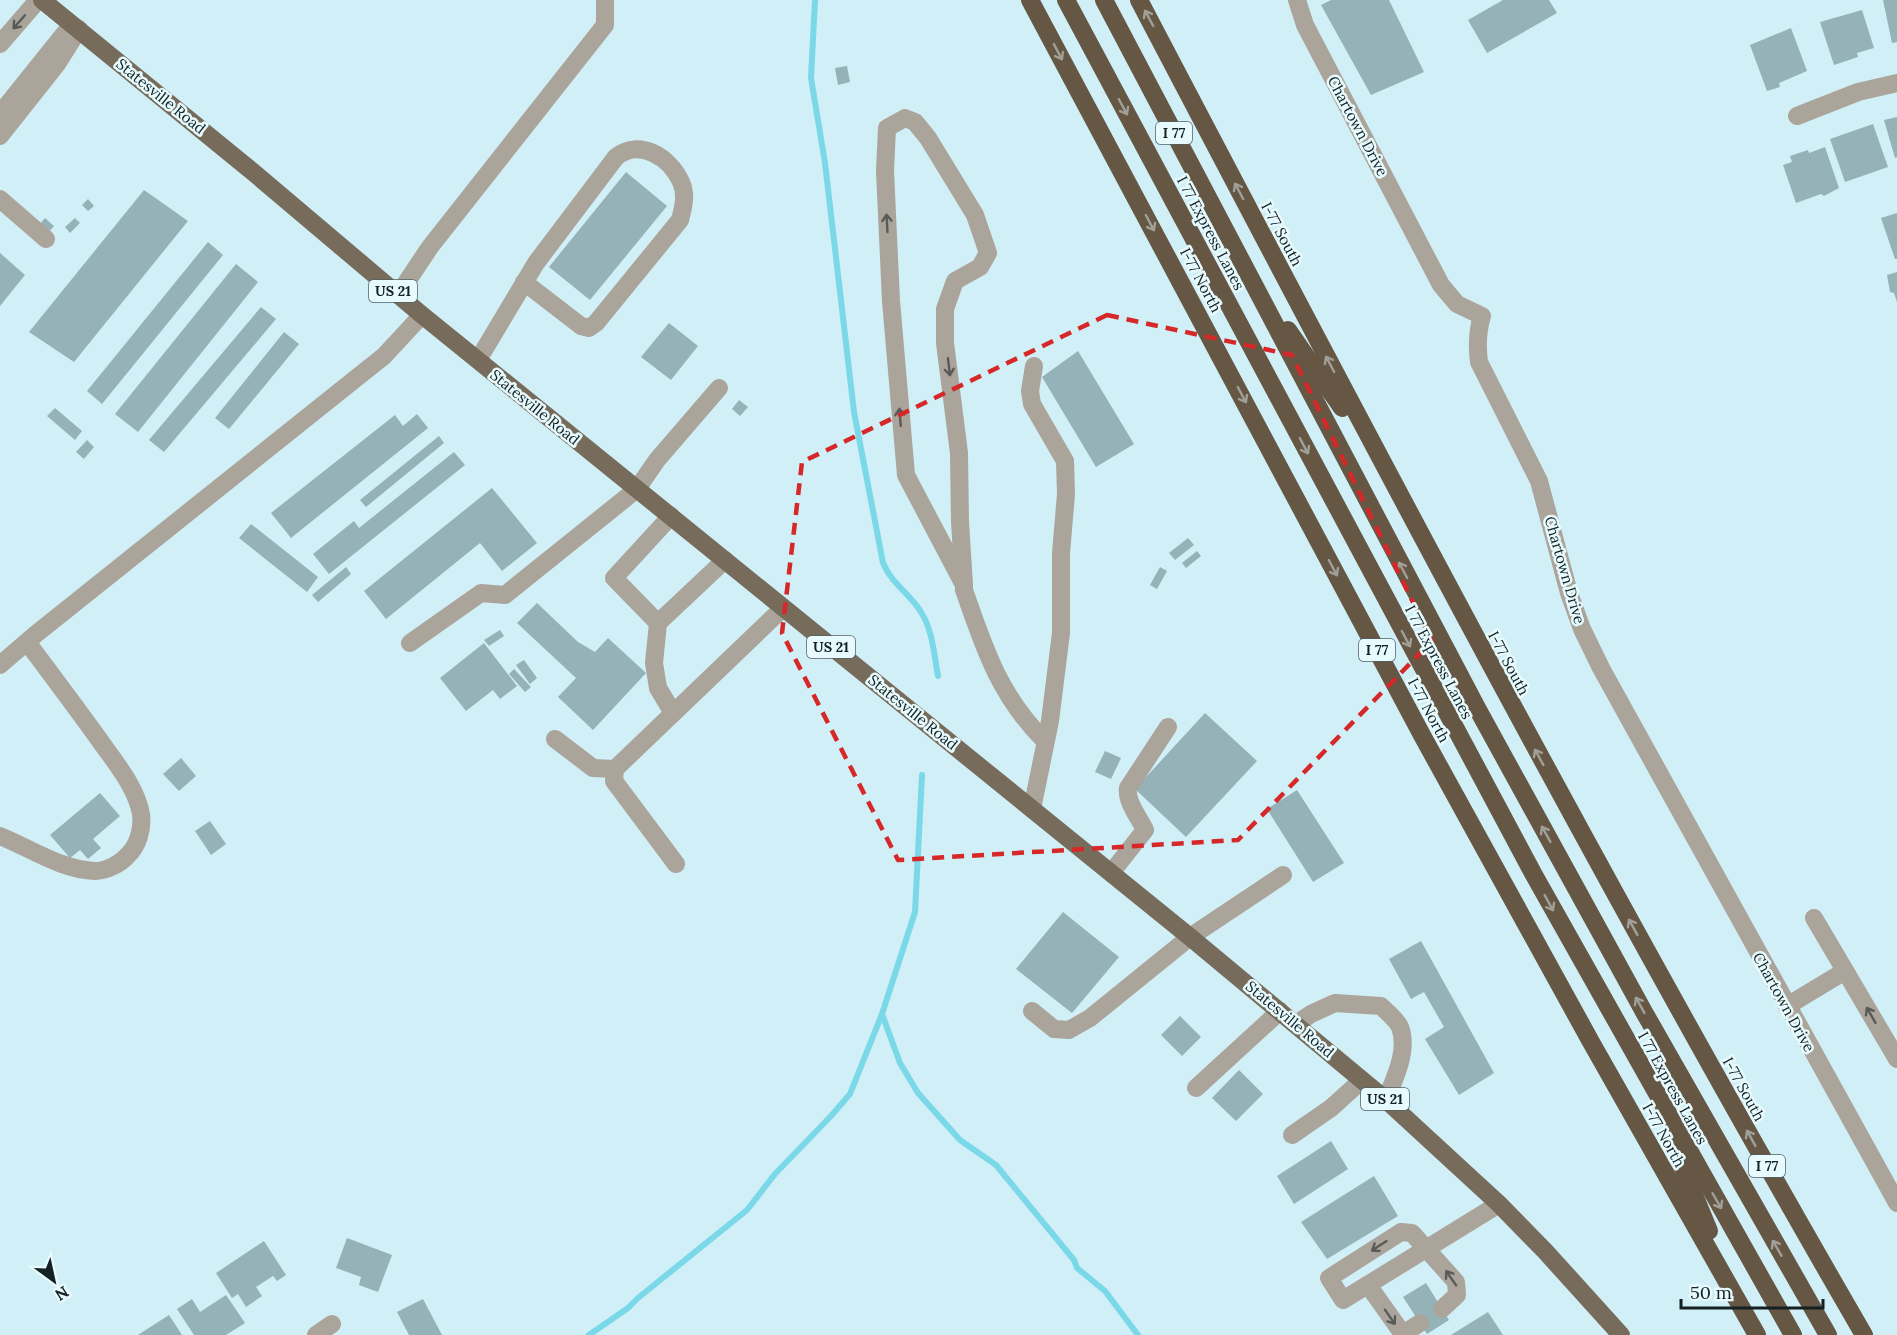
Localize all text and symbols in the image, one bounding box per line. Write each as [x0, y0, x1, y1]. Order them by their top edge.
one-way arrow [1143, 10, 1155, 27]
one-way arrow [12, 14, 26, 29]
one-way arrow [1053, 42, 1064, 60]
street label: Statesville Road [112, 54, 210, 138]
street label: Chartown Drive [1324, 73, 1392, 179]
one-way arrow [1117, 98, 1129, 115]
road number: I 77 [1156, 122, 1192, 144]
street label: I 77 Express Lanes [1173, 173, 1249, 293]
one-way arrow [1233, 183, 1245, 200]
street label: I-77 South [1257, 199, 1307, 269]
one-way arrow [882, 213, 893, 233]
one-way arrow [1145, 214, 1156, 232]
street label: I-77 North [1176, 244, 1226, 316]
road number: US 21 [369, 280, 417, 302]
one-way arrow [1324, 355, 1335, 373]
one-way arrow [943, 357, 954, 377]
street label: Statesville Road [486, 365, 584, 449]
one-way arrow [1236, 386, 1248, 403]
one-way arrow [894, 408, 905, 428]
one-way arrow [1299, 436, 1310, 454]
street label: Chartown Drive [1541, 514, 1589, 626]
one-way arrow [1327, 559, 1339, 576]
one-way arrow [1397, 562, 1408, 580]
street label: I 77 Express Lanes [1401, 602, 1477, 722]
street label: I-77 South [1484, 628, 1534, 698]
one-way arrow [1400, 630, 1412, 647]
road number: US 21 [807, 636, 855, 658]
road number: I 77 [1359, 639, 1395, 661]
street label: Statesville Road [864, 670, 962, 754]
street label: I-77 North [1404, 674, 1454, 746]
one-way arrow [1533, 748, 1544, 766]
one-way arrow [1540, 826, 1551, 844]
one-way arrow [1544, 894, 1556, 911]
one-way arrow [1627, 919, 1638, 937]
street label: Chartown Drive [1749, 949, 1819, 1055]
street label: Statesville Road [1242, 976, 1338, 1062]
one-way arrow [1634, 997, 1646, 1014]
one-way arrow [1865, 1007, 1877, 1024]
street label: I 77 Express Lanes [1634, 1028, 1712, 1148]
street label: I-77 South [1719, 1054, 1769, 1124]
road number: US 21 [1361, 1088, 1409, 1110]
street label: I-77 North [1639, 1100, 1689, 1170]
one-way arrow [1745, 1130, 1756, 1148]
road number: I 77 [1749, 1155, 1785, 1177]
one-way arrow [1711, 1192, 1723, 1209]
one-way arrow [1371, 1240, 1388, 1252]
one-way arrow [1771, 1240, 1783, 1257]
north arrow [24, 1251, 84, 1311]
one-way arrow [1445, 1271, 1457, 1287]
scale bar [1681, 1272, 1824, 1310]
text: 50 m [1690, 1281, 1732, 1304]
text: N [52, 1282, 73, 1305]
one-way arrow [1384, 1308, 1396, 1325]

